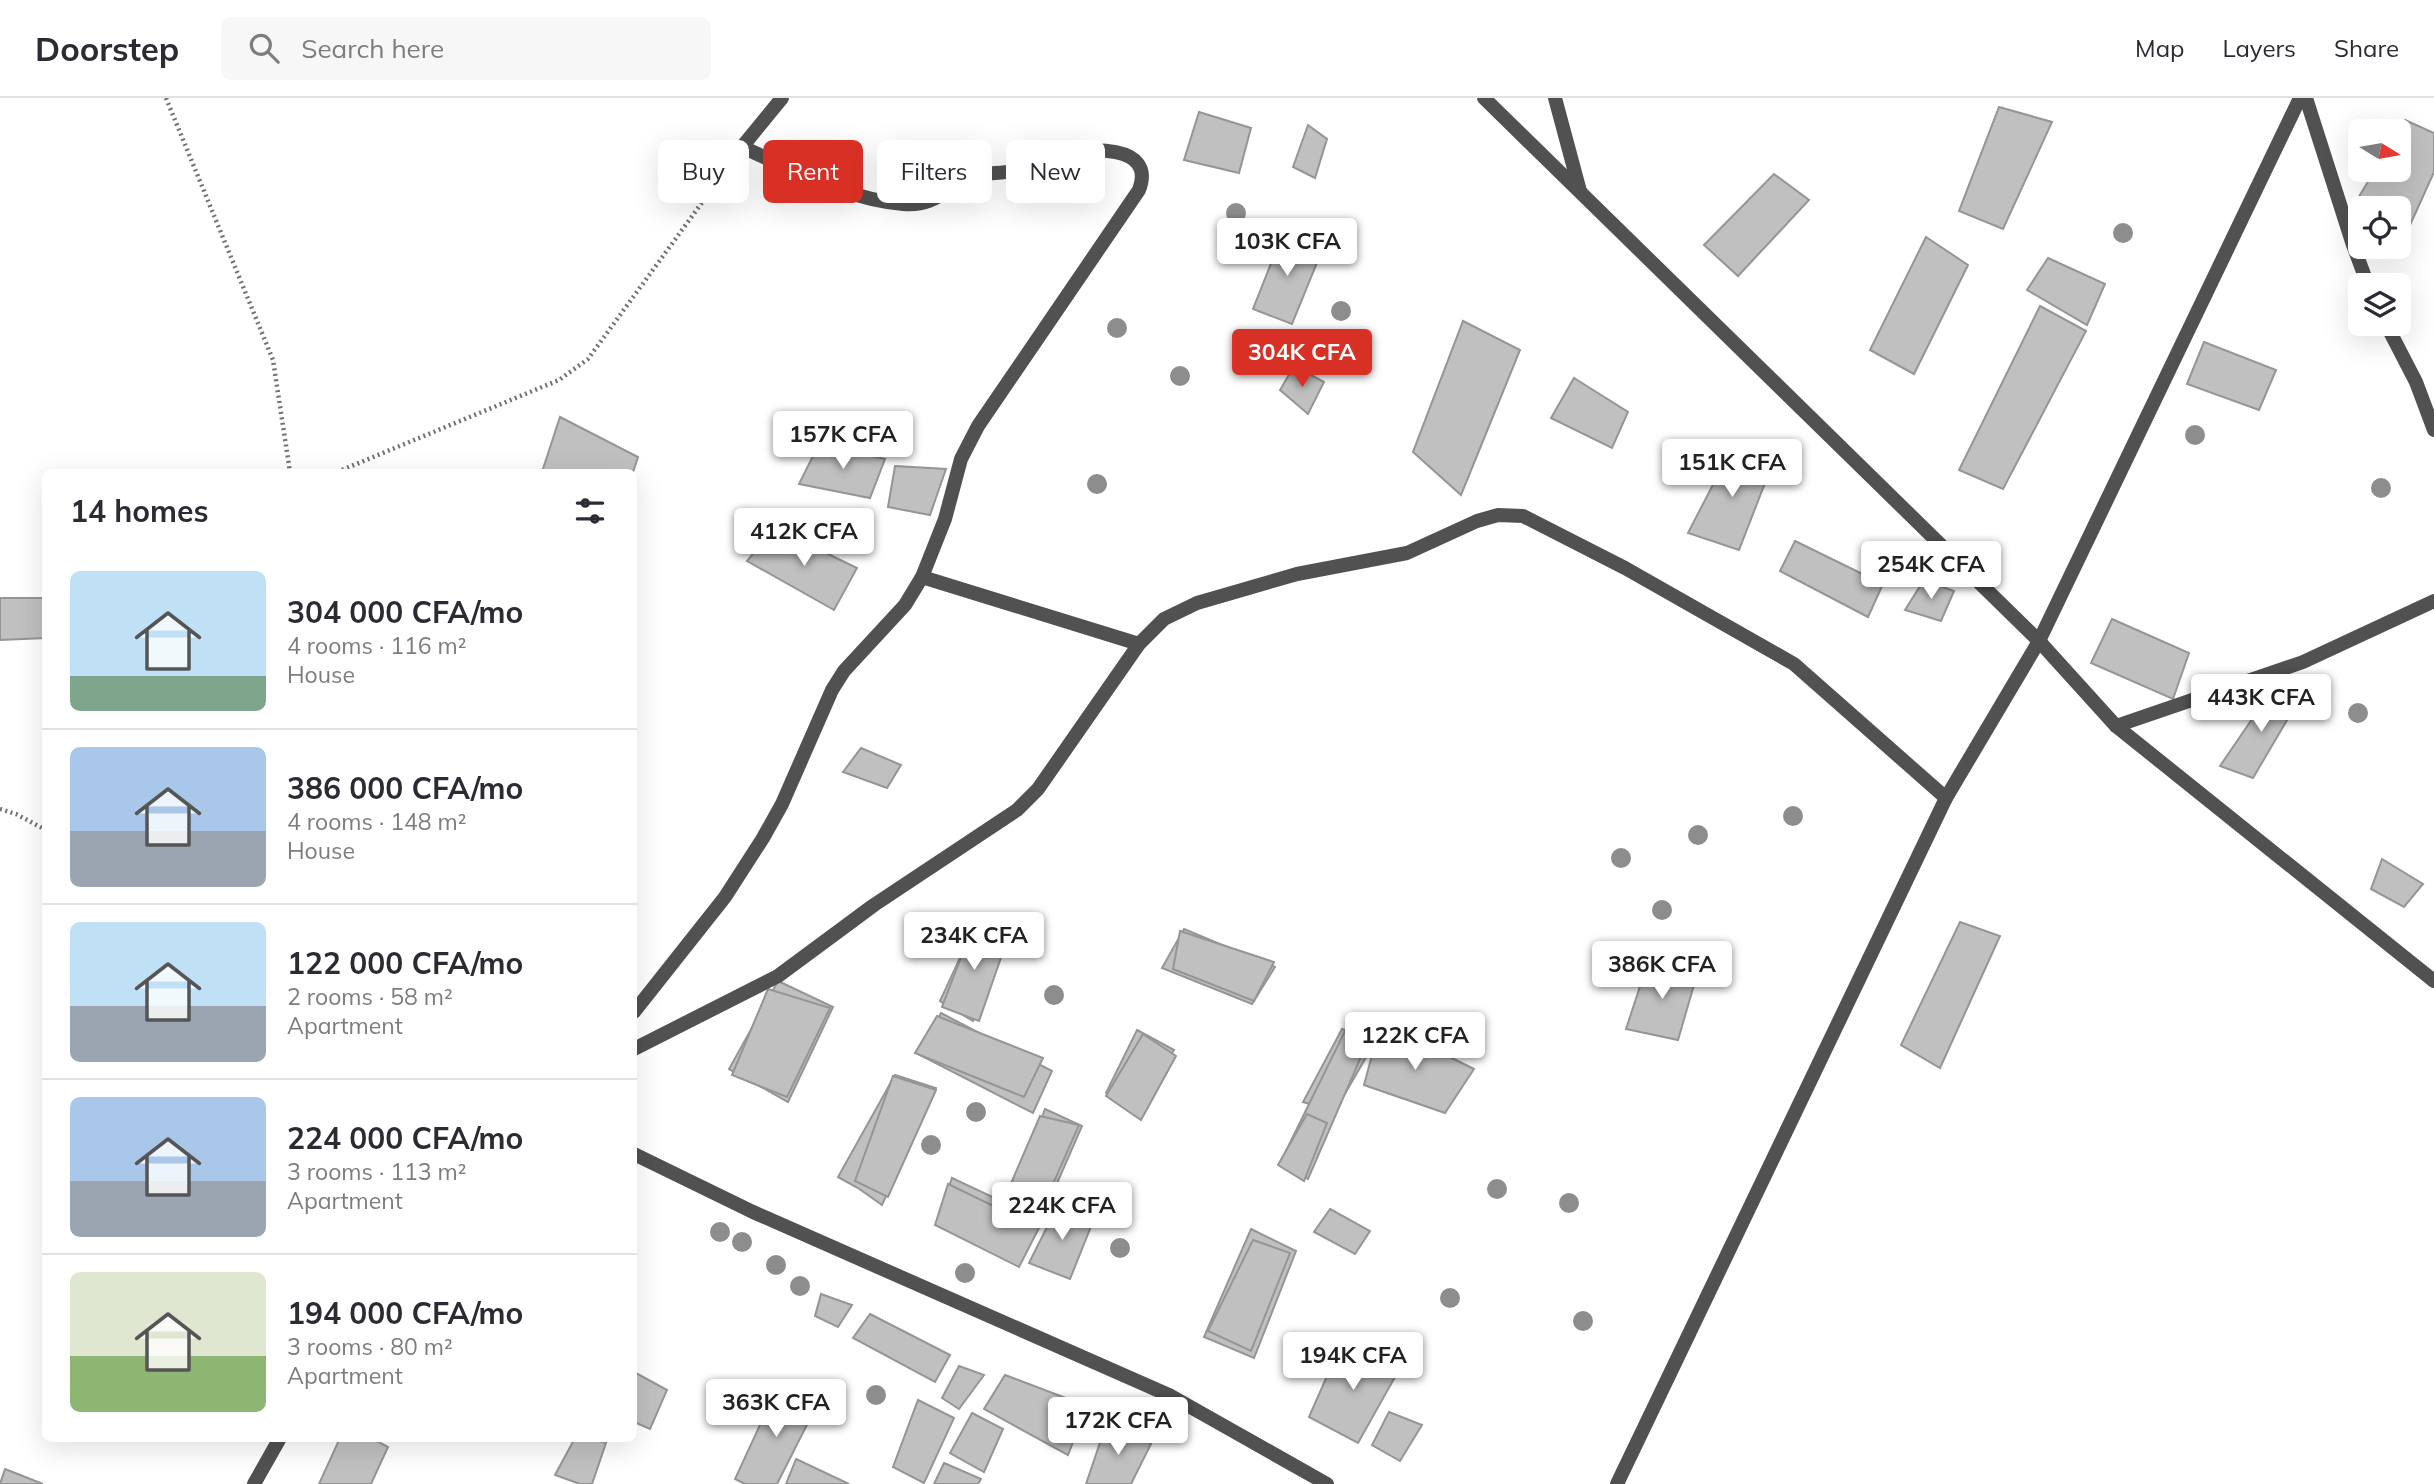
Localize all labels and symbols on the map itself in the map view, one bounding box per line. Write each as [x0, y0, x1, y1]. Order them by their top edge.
north arrow [2348, 119, 2412, 182]
pin: 103K CFA [1215, 218, 1359, 278]
pin: 304K CFA [1230, 330, 1374, 389]
pin: 157K CFA [771, 412, 915, 471]
pin: 151K CFA [1660, 440, 1804, 499]
pin: 412K CFA [732, 508, 876, 568]
pin: 254K CFA [1859, 542, 2003, 601]
pin: 443K CFA [2189, 674, 2333, 734]
pin: 234K CFA [902, 912, 1046, 972]
pin: 386K CFA [1590, 942, 1734, 1001]
pin: 122K CFA [1343, 1012, 1487, 1072]
pin: 224K CFA [990, 1182, 1134, 1242]
pin: 194K CFA [1281, 1332, 1425, 1392]
pin: 363K CFA [704, 1380, 848, 1439]
pin: 172K CFA [1046, 1398, 1190, 1457]

